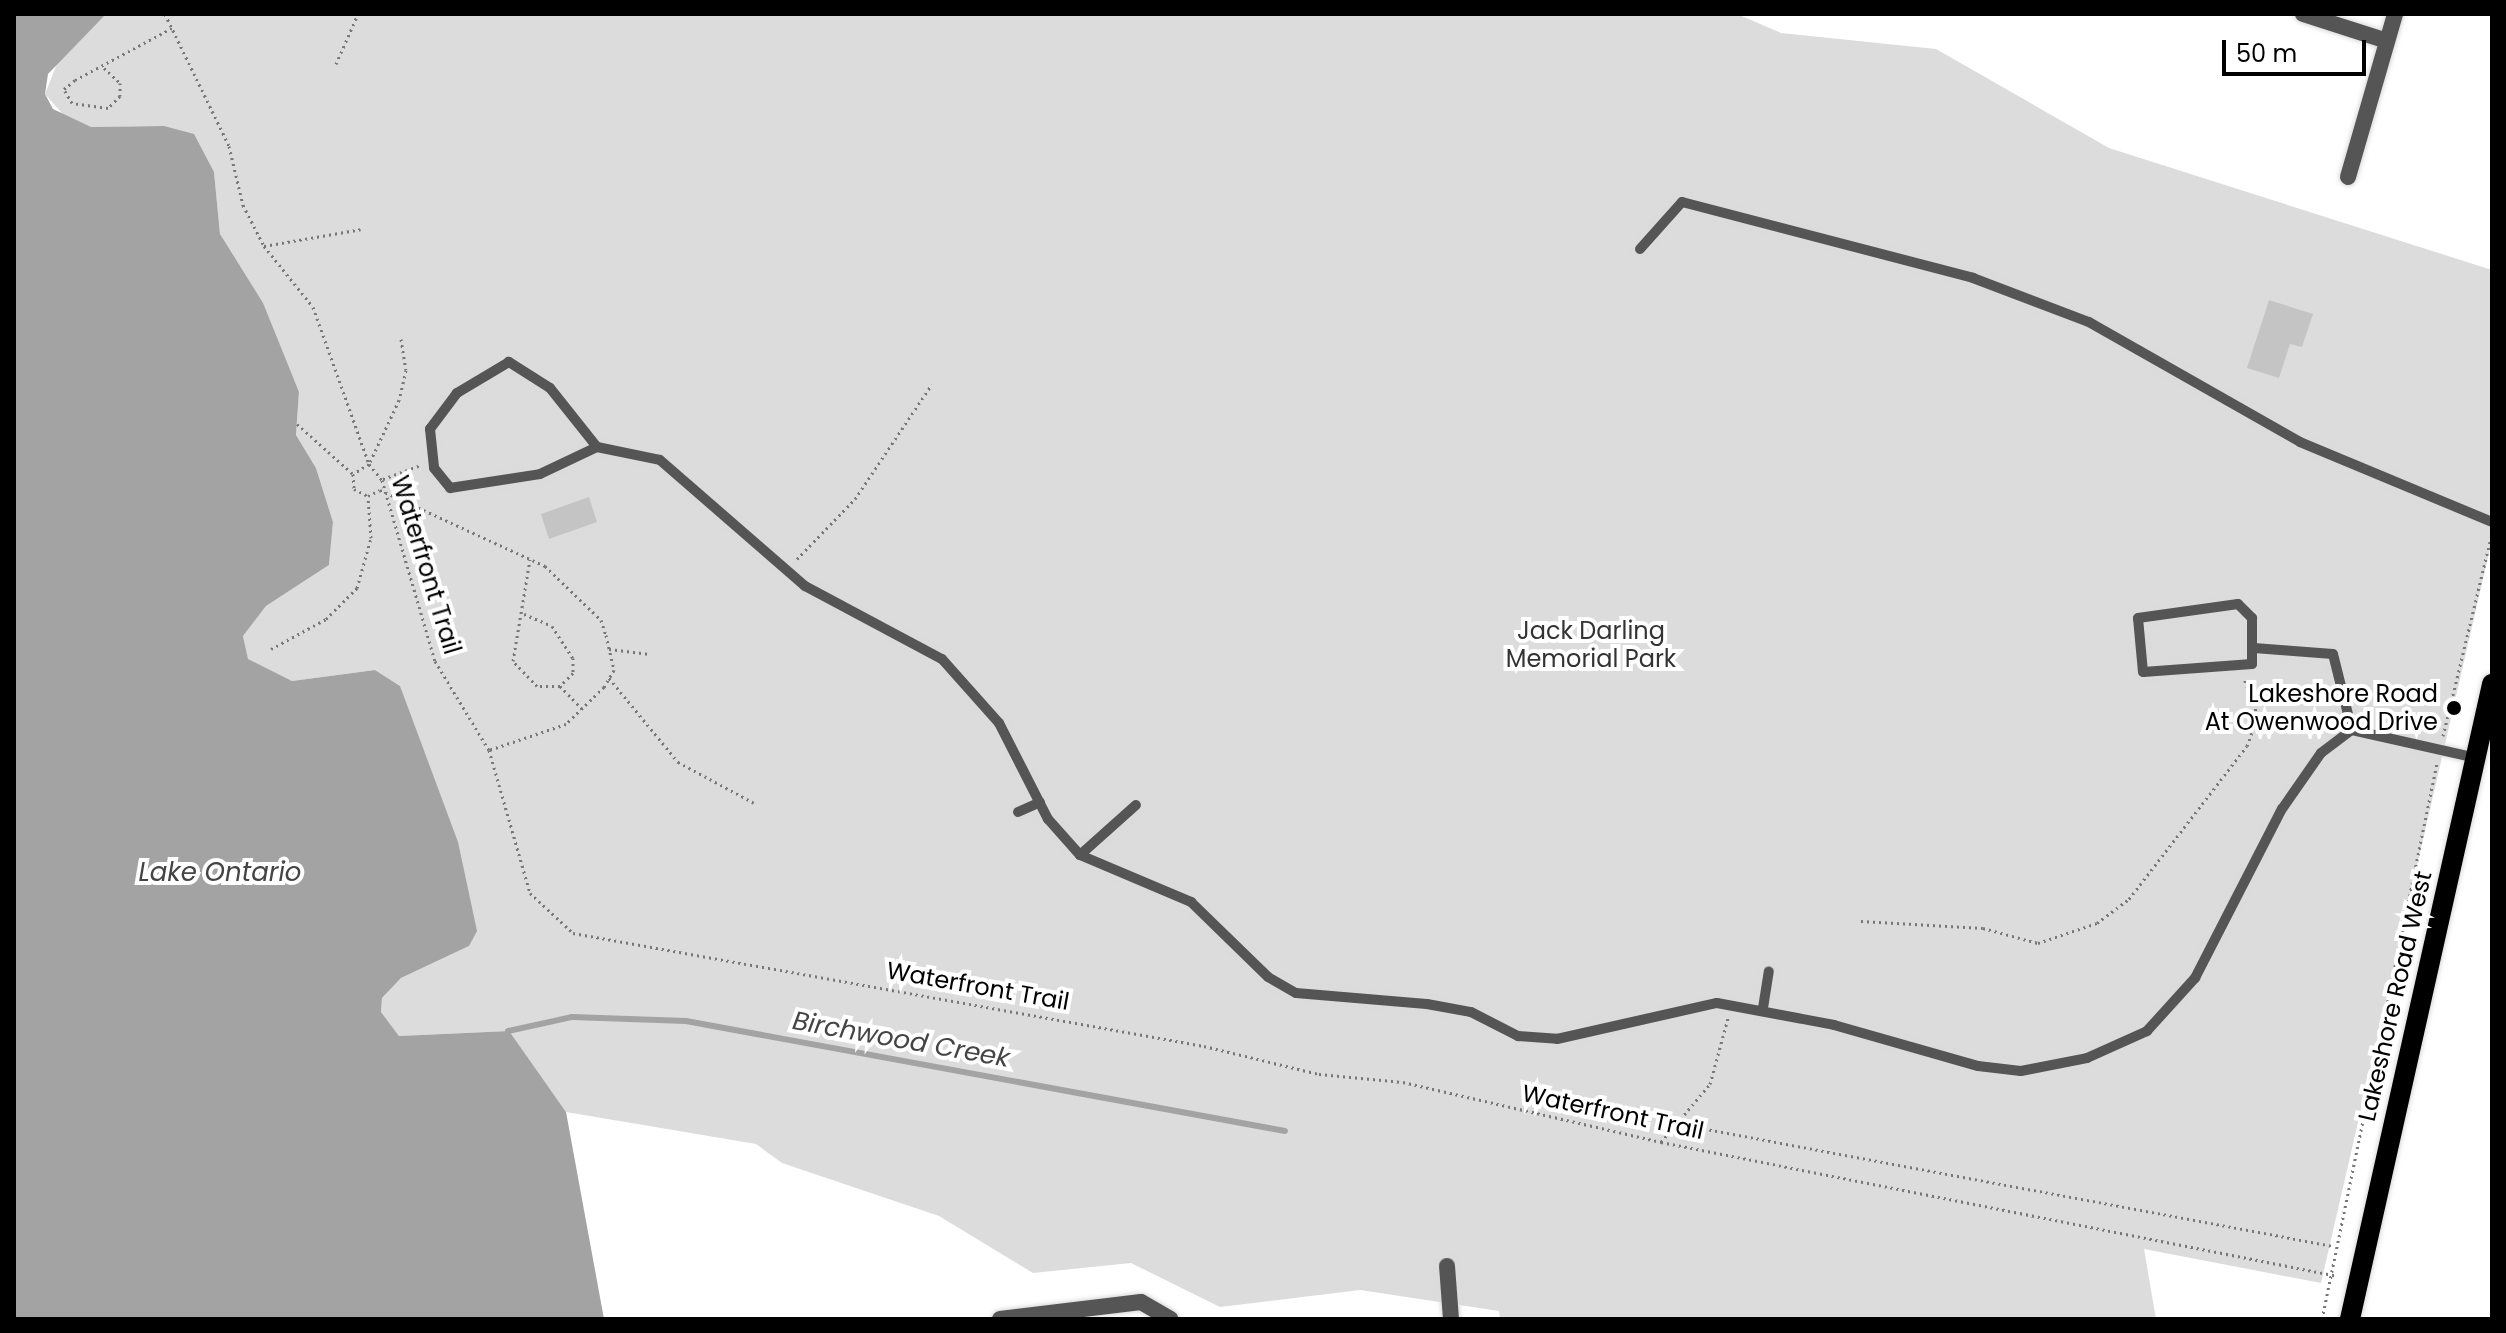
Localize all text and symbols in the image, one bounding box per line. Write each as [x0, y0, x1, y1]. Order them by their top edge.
scale bar [2226, 24, 2370, 74]
text: 50 m [2236, 37, 2297, 70]
street label: Waterfront Trail [385, 472, 467, 658]
park label: Jack Darling Memorial Park [1506, 617, 1676, 673]
place label: Lakeshore Road At Owenwood Drive [2205, 680, 2438, 736]
marker: Lakeshore Road At Owenwood Drive [2445, 699, 2463, 717]
water label: Lake Ontario [139, 857, 301, 889]
street label: Lakeshore Road West [2352, 868, 2438, 1124]
street label: Waterfront Trail [884, 956, 1072, 1016]
water label: Birchwood Creek [790, 1006, 1012, 1074]
street label: Waterfront Trail [1520, 1079, 1706, 1145]

